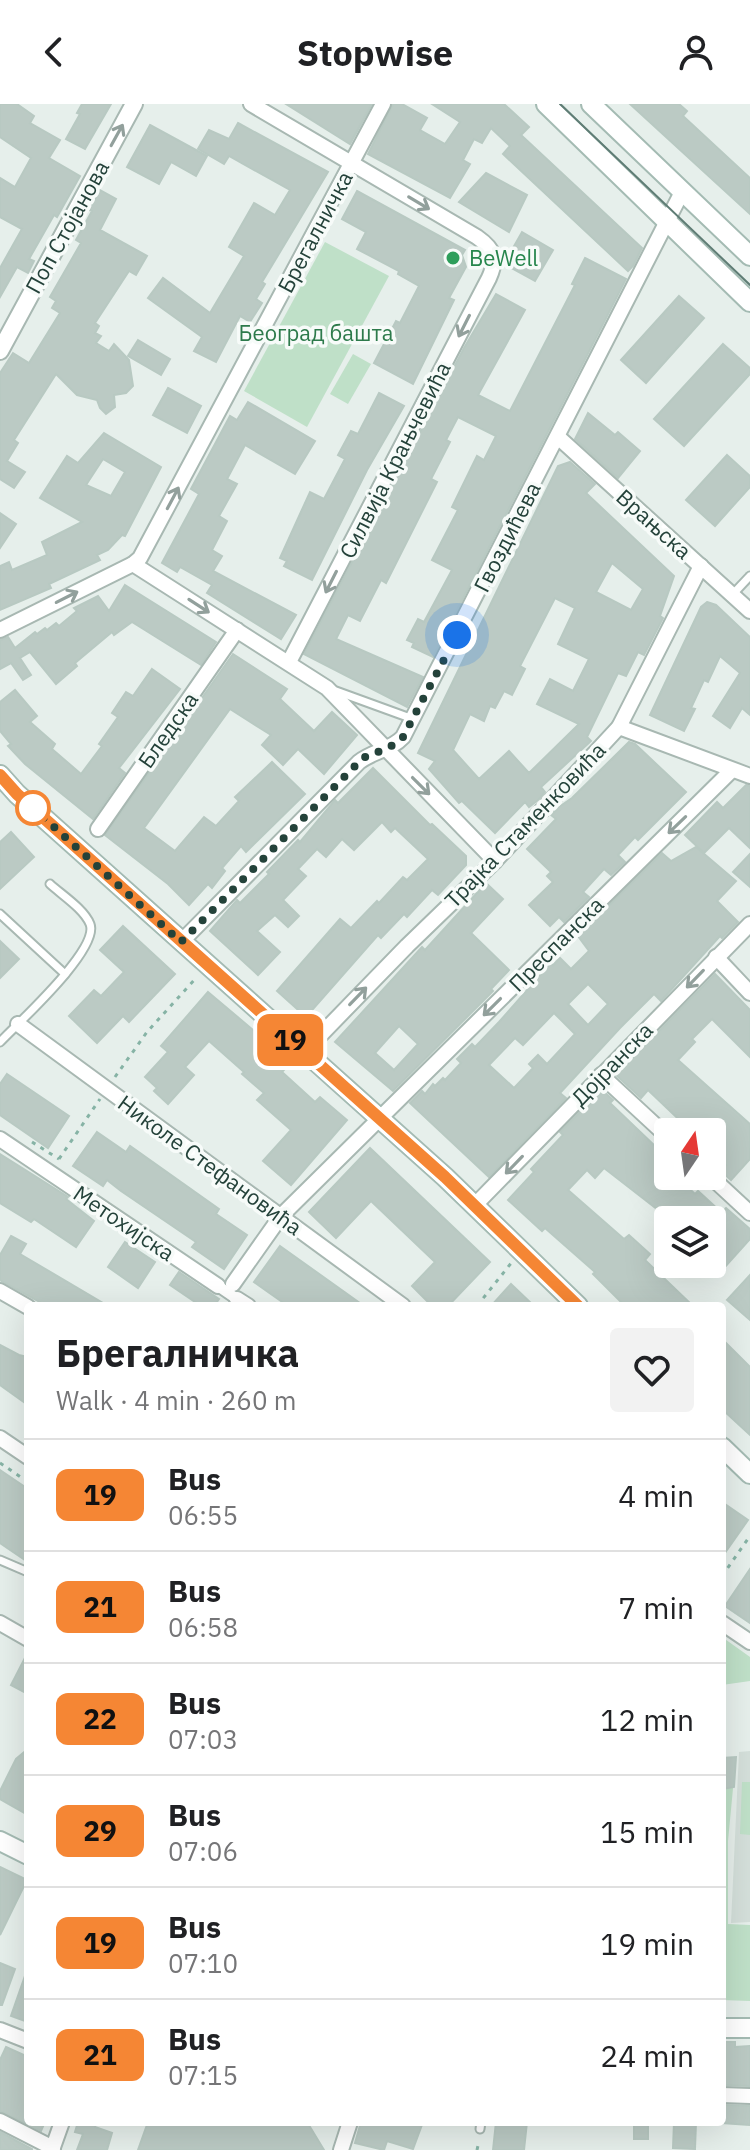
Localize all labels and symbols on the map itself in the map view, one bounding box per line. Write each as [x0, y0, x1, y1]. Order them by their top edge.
one-way arrow [110, 123, 126, 147]
street label: Поп Стојанова [18, 155, 115, 298]
street label: Брегалничка [270, 166, 359, 298]
one-way arrow [407, 195, 430, 211]
place label: BeWell [469, 243, 538, 272]
marker: BeWell [444, 249, 462, 267]
one-way arrow [456, 314, 472, 338]
park label: Београд башта [239, 318, 394, 347]
street label: Силвија Крањчевића [332, 356, 457, 563]
street label: Гвоздићева [466, 477, 547, 597]
street label: Врањска [610, 482, 698, 565]
one-way arrow [166, 486, 182, 510]
one-way arrow [323, 569, 339, 593]
one-way arrow [54, 589, 78, 604]
one-way arrow [187, 598, 210, 614]
your location [437, 615, 477, 655]
street label: Бледска [131, 686, 204, 773]
street label: Трајка Стаменковића [438, 735, 612, 914]
one-way arrow [411, 776, 430, 795]
unlabelled marker [16, 791, 50, 825]
one-way arrow [667, 816, 687, 835]
street label: Преспанска [502, 890, 610, 997]
one-way arrow [686, 969, 705, 988]
one-way arrow [349, 986, 368, 1006]
one-way arrow [483, 997, 502, 1016]
line badge: 19 [254, 1014, 326, 1066]
street label: Дојранска [564, 1015, 659, 1112]
street label: Николе Стефановића [112, 1088, 308, 1241]
north arrow [654, 1118, 726, 1190]
one-way arrow [504, 1155, 523, 1175]
street label: Метохијска [68, 1178, 181, 1267]

